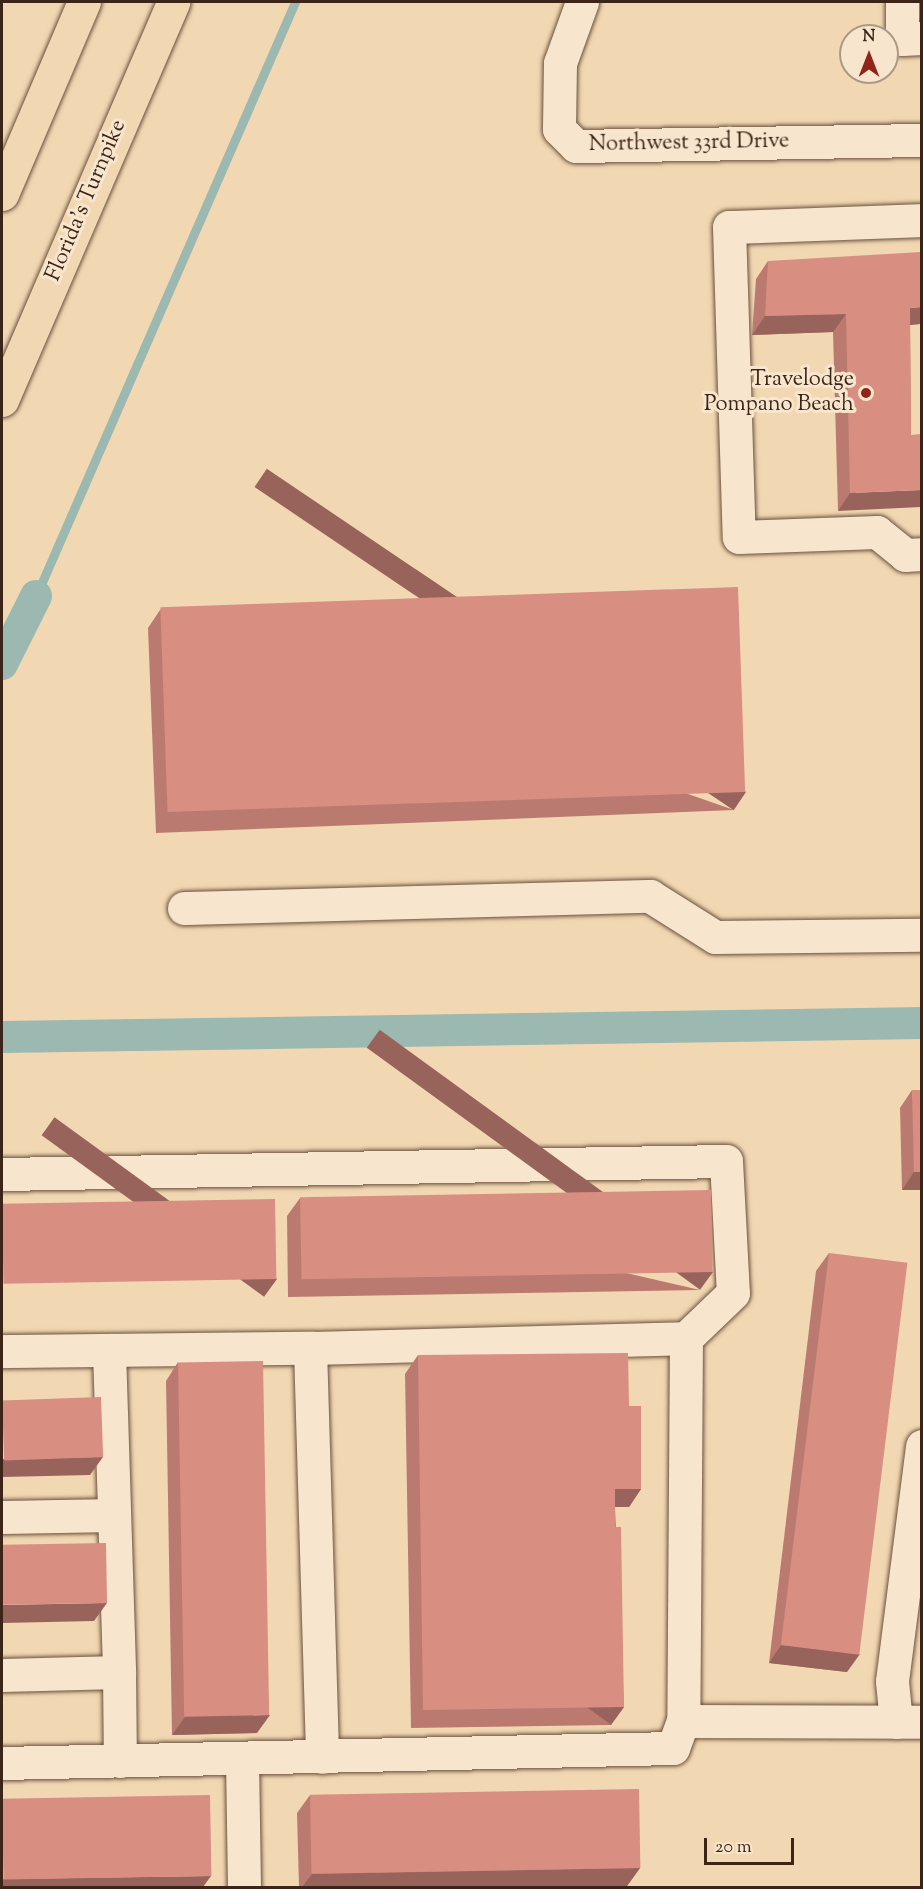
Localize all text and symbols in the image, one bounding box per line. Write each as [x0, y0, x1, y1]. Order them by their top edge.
north arrow [839, 24, 899, 84]
text: N [863, 26, 875, 49]
street label: Florida's Turnpike [41, 116, 133, 286]
street label: Northwest 33rd Drive [589, 129, 789, 159]
place label: Travelodge Pompano Beach [704, 367, 854, 418]
marker: Travelodge Pompano Beach [859, 386, 873, 400]
scale bar [707, 1826, 797, 1864]
text: 20 m [715, 1835, 752, 1861]

